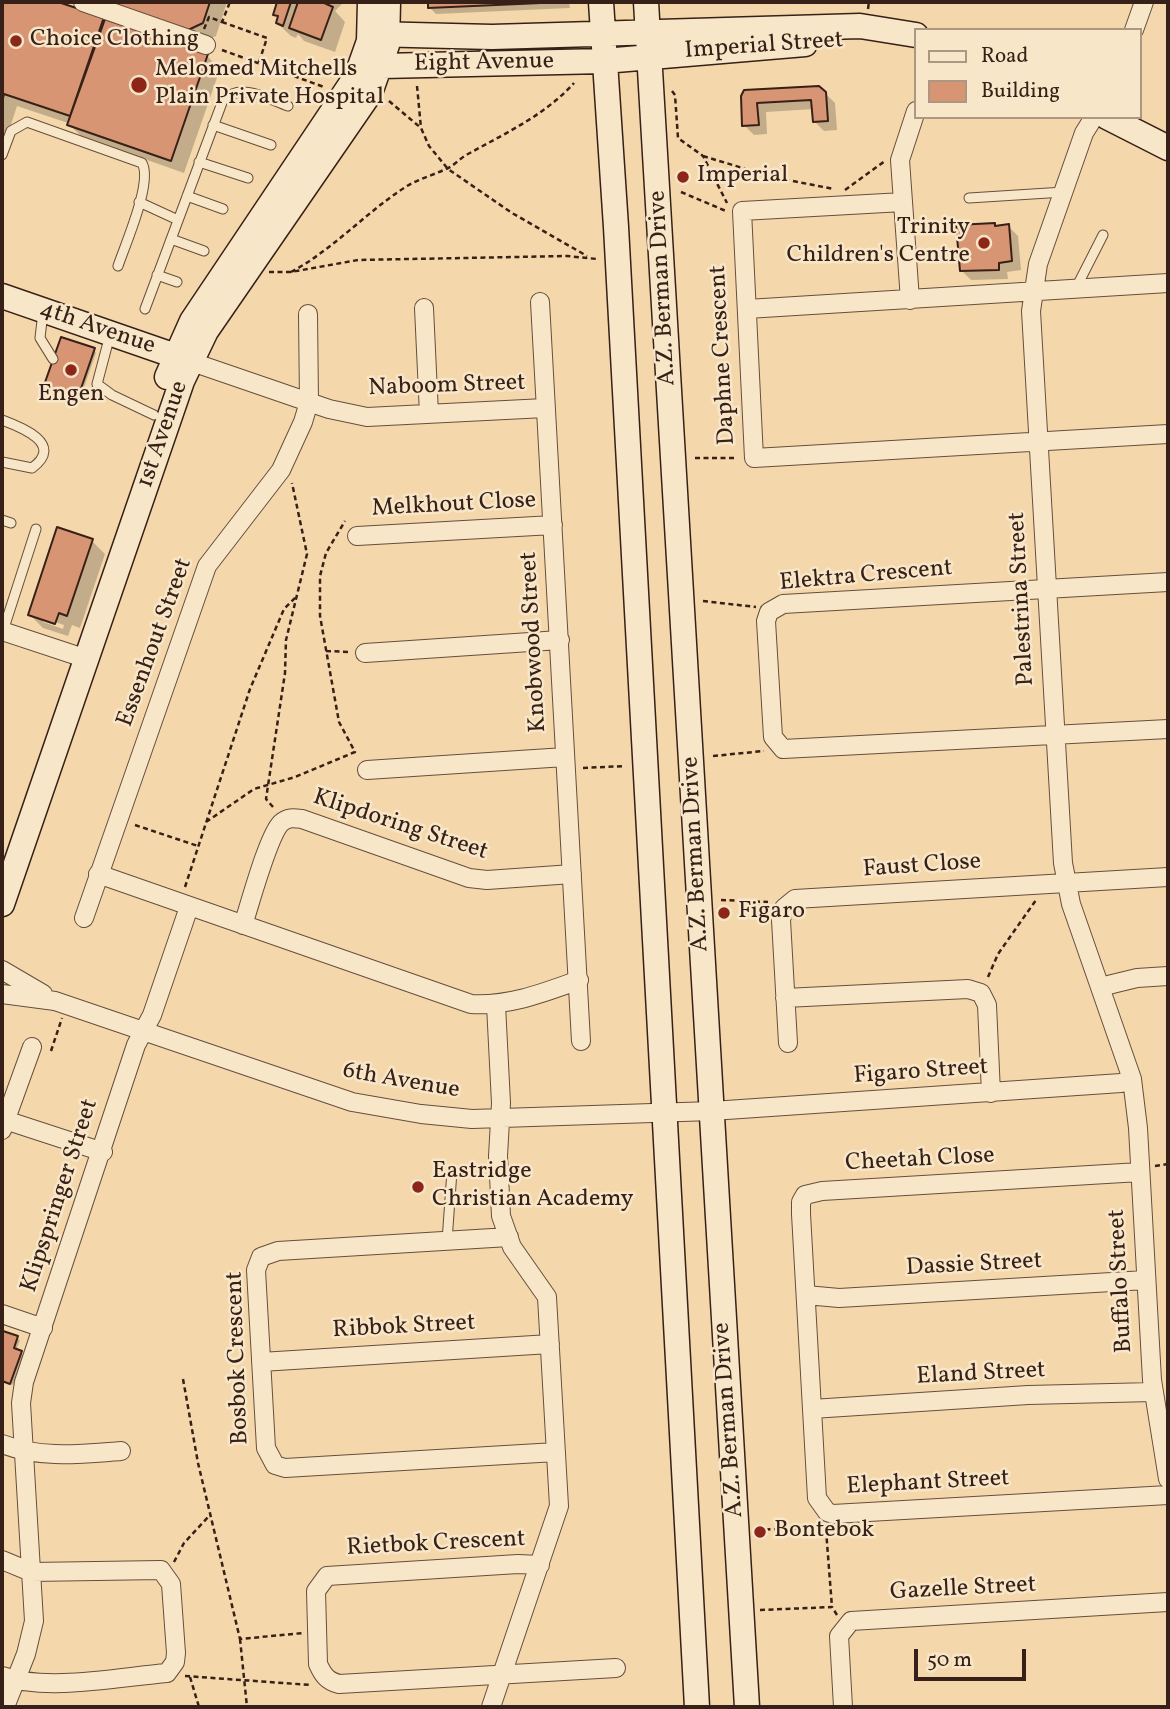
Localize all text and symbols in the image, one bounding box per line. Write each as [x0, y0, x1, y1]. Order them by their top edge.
place label: Choice Clothing [30, 27, 199, 55]
street label: Imperial Street [684, 27, 844, 67]
legend [914, 28, 1142, 119]
marker: Choice Clothing [8, 33, 24, 49]
text: Road [981, 42, 1028, 71]
street label: Eight Avenue [414, 48, 554, 80]
place label: Melomed Mitchells Plain Private Hospital [155, 57, 384, 113]
marker: Melomed Mitchells Plain Private Hospital [129, 75, 149, 95]
text: Building [981, 77, 1060, 106]
place label: Imperial [697, 163, 788, 191]
marker: Imperial [675, 169, 691, 185]
street label: A.Z. Berman Drive [645, 190, 683, 386]
place label: Trinity Children's Centre [786, 215, 970, 271]
marker: Trinity Children's Centre [976, 235, 992, 251]
street label: Daphne Crescent [705, 264, 743, 446]
street label: 4th Avenue [35, 296, 159, 362]
marker: Engen [63, 362, 79, 378]
street label: Naboom Street [368, 370, 526, 404]
street label: 1st Avenue [132, 378, 196, 492]
place label: Engen [38, 382, 104, 410]
street label: Melkhout Close [371, 487, 537, 525]
street label: Palestrina Street [1004, 511, 1042, 687]
street label: Knobwood Street [516, 551, 554, 733]
street label: Essenhout Street [112, 555, 200, 731]
street label: Elektra Crescent [778, 555, 954, 599]
street label: A.Z. Berman Drive [678, 756, 716, 952]
street label: Klipdoring Street [309, 784, 491, 868]
street label: Faust Close [862, 849, 982, 885]
place label: Figaro [738, 899, 805, 927]
marker: Figaro [716, 905, 732, 921]
street label: Figaro Street [853, 1054, 989, 1092]
street label: 6th Avenue [340, 1058, 462, 1106]
street label: Klipspringer Street [16, 1096, 106, 1296]
street label: Cheetah Close [845, 1143, 995, 1179]
place label: Eastridge Christian Academy [432, 1159, 634, 1215]
marker: Eastridge Christian Academy [410, 1179, 426, 1195]
street label: Buffalo Street [1104, 1208, 1140, 1354]
street label: Dassie Street [905, 1248, 1043, 1284]
street label: Bosbok Crescent [222, 1271, 256, 1445]
street label: Ribbok Street [332, 1310, 476, 1346]
street label: A.Z. Berman Drive [709, 1321, 751, 1519]
street label: Eland Street [916, 1357, 1046, 1393]
street label: Elephant Street [846, 1465, 1010, 1503]
place label: Bontebok [774, 1518, 874, 1546]
marker: Bontebok [752, 1524, 768, 1540]
street label: Rietbok Crescent [346, 1526, 526, 1564]
street label: Gazelle Street [889, 1572, 1037, 1608]
scale bar [918, 1636, 1030, 1680]
text: 50 m [927, 1646, 972, 1675]

